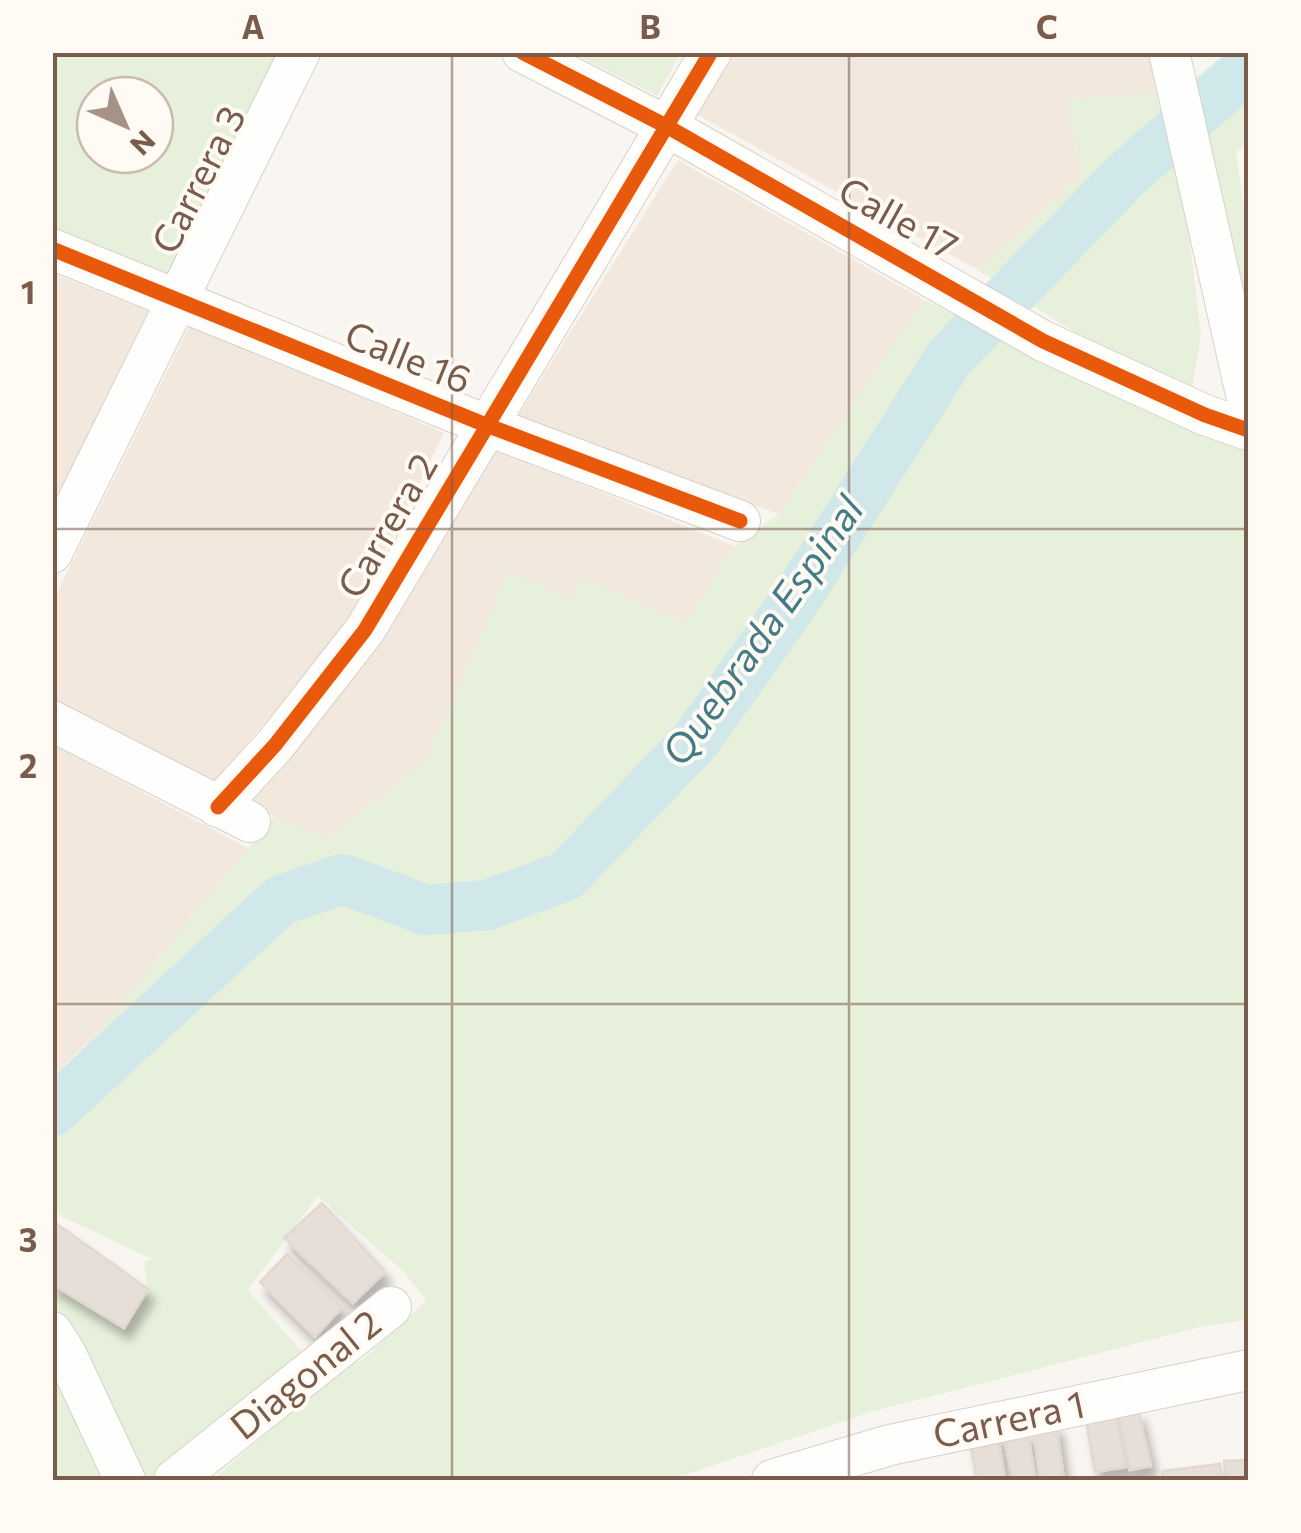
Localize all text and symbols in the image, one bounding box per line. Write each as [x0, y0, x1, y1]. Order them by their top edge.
text: A [242, 6, 265, 46]
text: B [639, 6, 661, 46]
text: C [1036, 6, 1058, 46]
north arrow [75, 75, 175, 175]
street label: Carrera 3 [140, 97, 254, 261]
text: N [124, 124, 163, 163]
street label: Calle 17 [831, 165, 967, 269]
text: 1 [21, 271, 35, 311]
street label: Calle 16 [339, 309, 479, 402]
street label: Carrera 2 [326, 444, 446, 605]
water label: Quebrada Espinal [650, 485, 873, 774]
text: 2 [19, 745, 37, 785]
text: 3 [19, 1219, 37, 1259]
street label: Diagonal 2 [220, 1298, 389, 1448]
street label: Carrera 1 [928, 1379, 1089, 1457]

